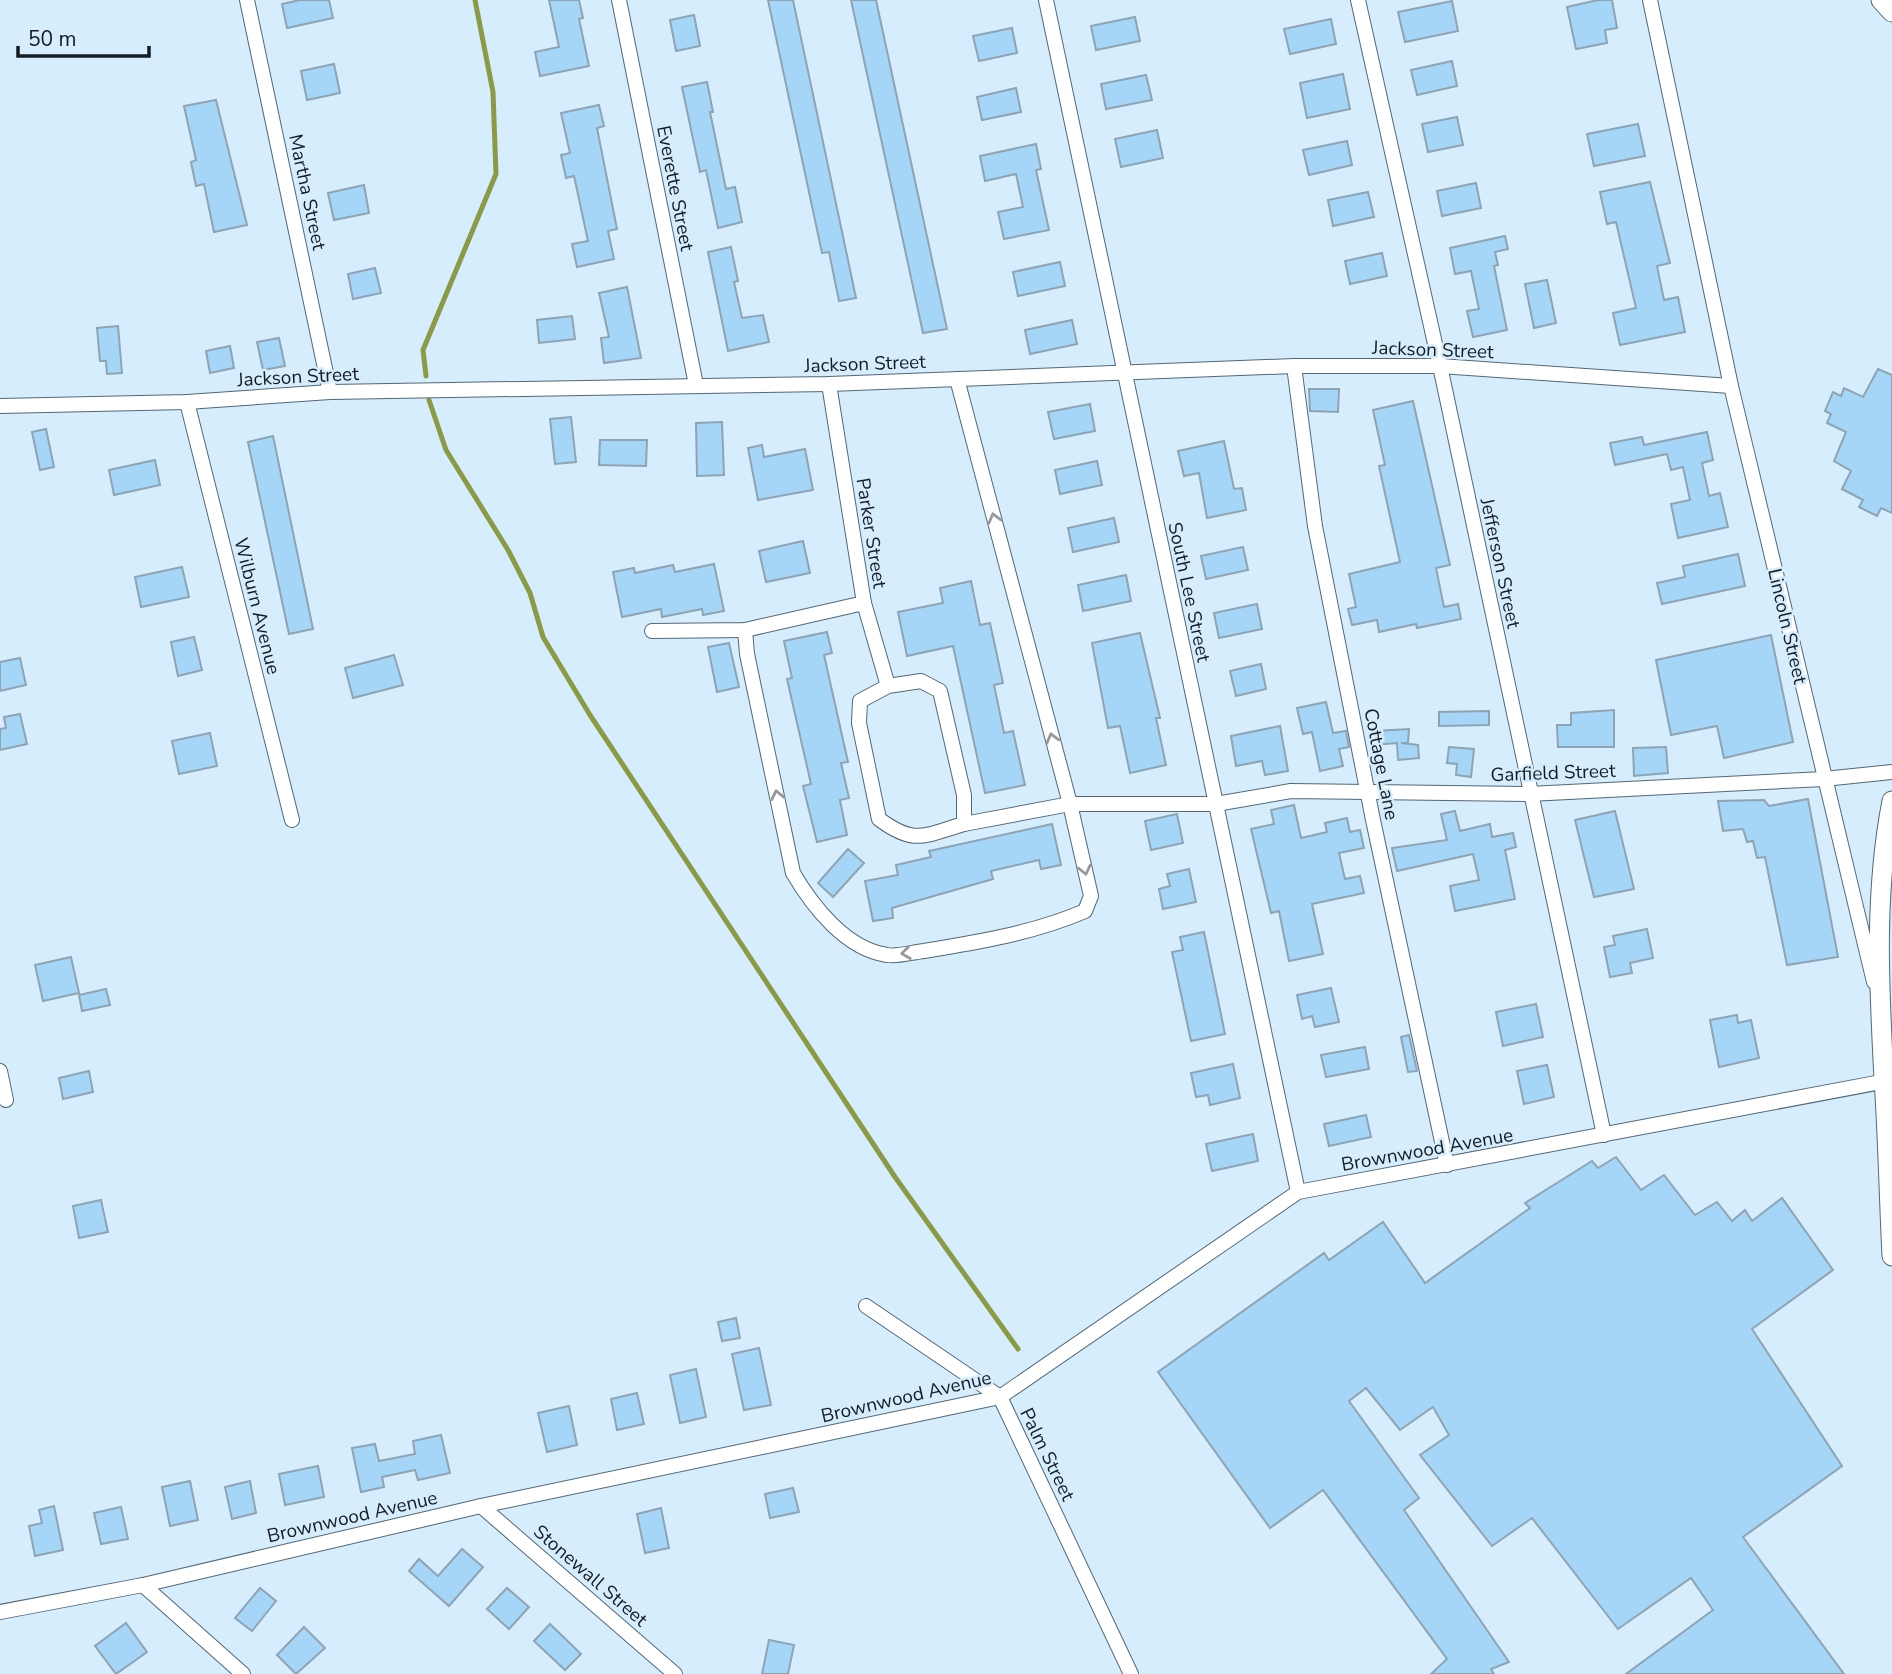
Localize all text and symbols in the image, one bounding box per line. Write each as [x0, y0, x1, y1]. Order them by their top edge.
scale bar [18, 14, 149, 58]
text: 50 m [28, 25, 77, 53]
street label: Everette Street [650, 123, 700, 253]
street label: Martha Street [282, 132, 332, 253]
street label: Jackson Street [1371, 335, 1495, 365]
street label: Jackson Street [803, 349, 927, 379]
street label: Jackson Street [236, 361, 360, 393]
street label: Parker Street [849, 476, 893, 591]
street label: Jefferson Street [1473, 495, 1527, 631]
one-way arrow [988, 512, 1002, 524]
street label: South Lee Street [1162, 520, 1217, 665]
street label: Wilburn Avenue [228, 535, 287, 677]
street label: Lincoln Street [1761, 566, 1813, 687]
street label: Cottage Lane [1357, 706, 1405, 822]
one-way arrow [1046, 732, 1061, 744]
street label: Garfield Street [1490, 758, 1616, 788]
one-way arrow [770, 789, 785, 801]
one-way arrow [1077, 864, 1092, 876]
one-way arrow [900, 946, 912, 961]
street label: Brownwood Avenue [1339, 1122, 1515, 1178]
street label: Brownwood Avenue [818, 1365, 994, 1429]
street label: Palm Street [1013, 1404, 1081, 1505]
street label: Brownwood Avenue [264, 1485, 440, 1549]
street label: Stonewall Street [528, 1519, 653, 1633]

